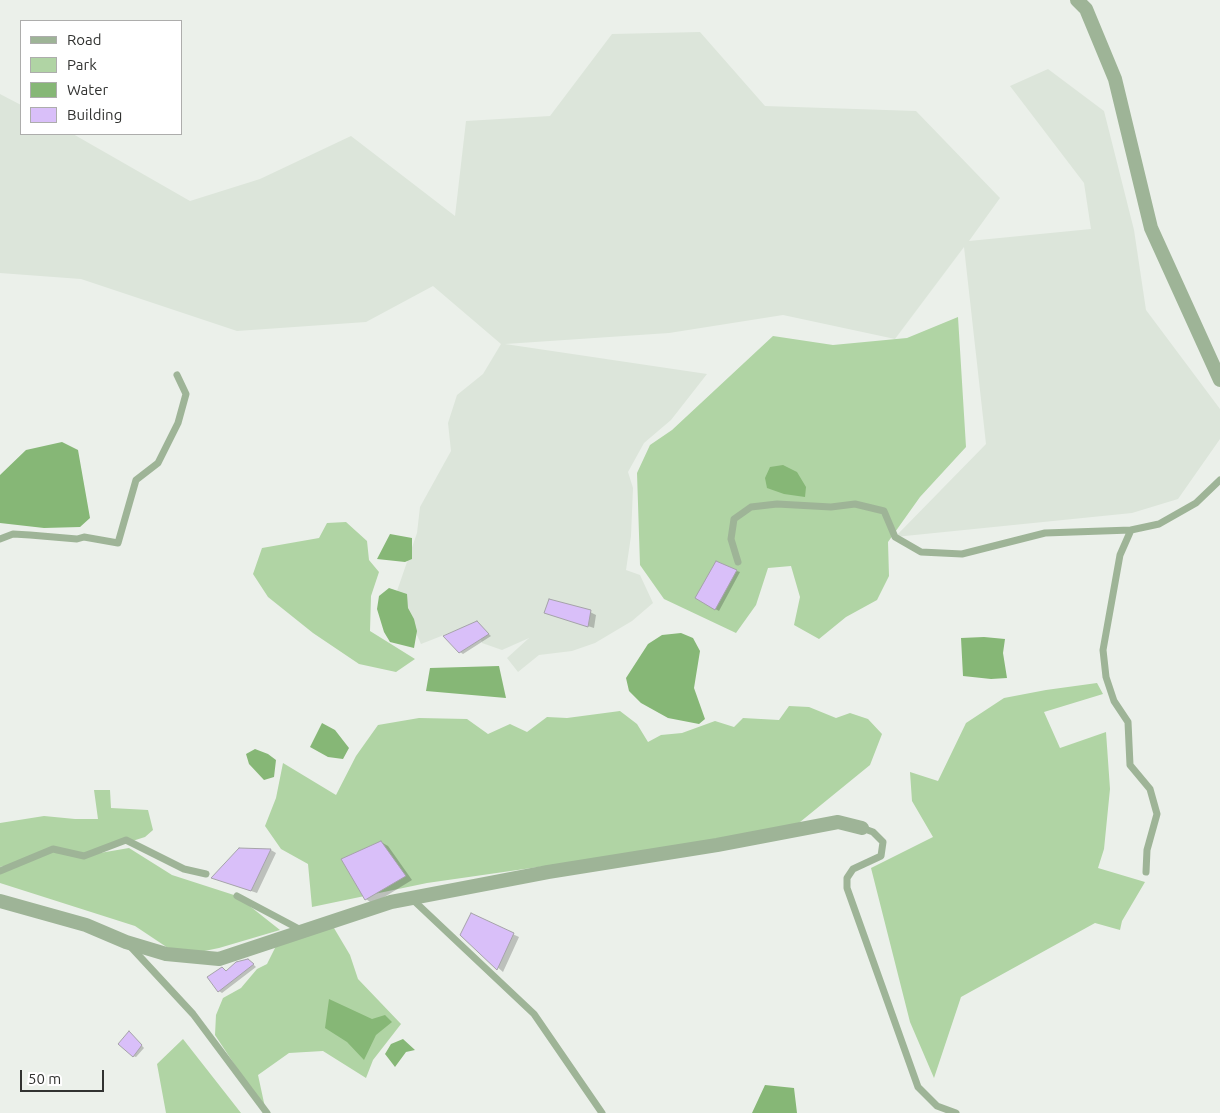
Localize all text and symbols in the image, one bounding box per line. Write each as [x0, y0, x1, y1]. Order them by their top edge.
legend [20, 20, 182, 135]
text: Road [67, 31, 102, 48]
text: Park [67, 56, 97, 73]
text: Water [67, 81, 108, 98]
text: Building [67, 106, 122, 123]
scale bar [22, 1060, 106, 1092]
text: 50 m [28, 1070, 61, 1087]

